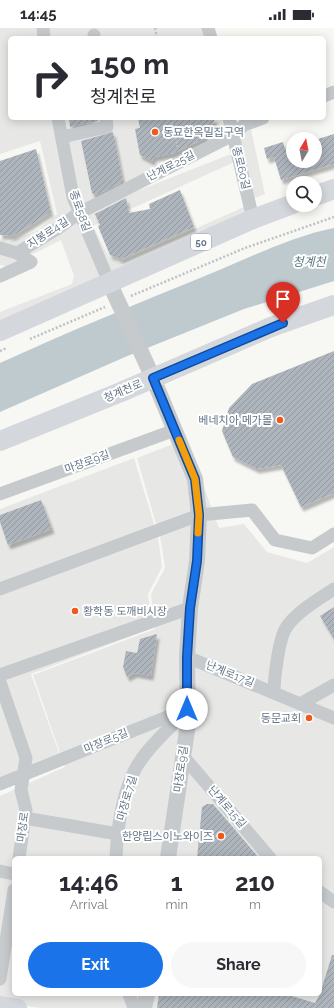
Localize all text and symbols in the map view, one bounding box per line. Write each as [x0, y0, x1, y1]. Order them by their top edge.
text: 14:45 [20, 5, 57, 23]
text: 150 m [90, 48, 169, 81]
icon: right [24, 52, 76, 104]
text: 청계천로 [90, 86, 156, 107]
place label: 동묘한옥밀집구역 [163, 126, 244, 139]
marker: 동묘한옥밀집구역 [150, 127, 160, 137]
north arrow [286, 132, 322, 168]
map controls [286, 132, 322, 212]
street label: 종로60길 [229, 145, 253, 191]
street label: 난계로25길 [145, 148, 197, 184]
button: search [286, 176, 322, 212]
street label: 종로58길 [67, 189, 93, 233]
street label: 지봉로4길 [25, 215, 71, 251]
road number: 50 [191, 234, 211, 250]
water label: 청계천 [292, 255, 328, 269]
pin [266, 282, 300, 323]
icon: arrive [272, 288, 294, 310]
street label: 청계천로 [102, 377, 144, 405]
place label: 베네치아 메가몰 [198, 414, 272, 427]
marker: 베네치아 메가몰 [275, 415, 285, 425]
street label: 마장로9길 [63, 448, 111, 476]
place label: 황학동 도깨비시장 [83, 605, 167, 618]
marker: 황학동 도깨비시장 [70, 606, 80, 616]
street label: 난계로17길 [204, 658, 256, 690]
position arrow [166, 688, 208, 730]
place label: 동문교회 [261, 712, 301, 725]
marker: 동문교회 [304, 713, 314, 723]
street label: 마장로5길 [82, 726, 130, 756]
street label: 마장로9길 [171, 745, 191, 793]
street label: 마장로7길 [114, 774, 140, 822]
street label: 난계로15길 [205, 783, 249, 831]
street label: 마장로 [15, 811, 31, 843]
place label: 한양립스이노와이즈 [122, 830, 213, 843]
marker: 한양립스이노와이즈 [216, 831, 226, 841]
text: 14:46 [59, 868, 119, 897]
text: 1 [171, 868, 183, 897]
text: 210 [235, 868, 275, 897]
text: Arrival [70, 897, 108, 912]
text: min [166, 897, 188, 912]
text: m [249, 897, 261, 912]
button: Exit [28, 942, 163, 988]
button: Share [171, 942, 306, 988]

